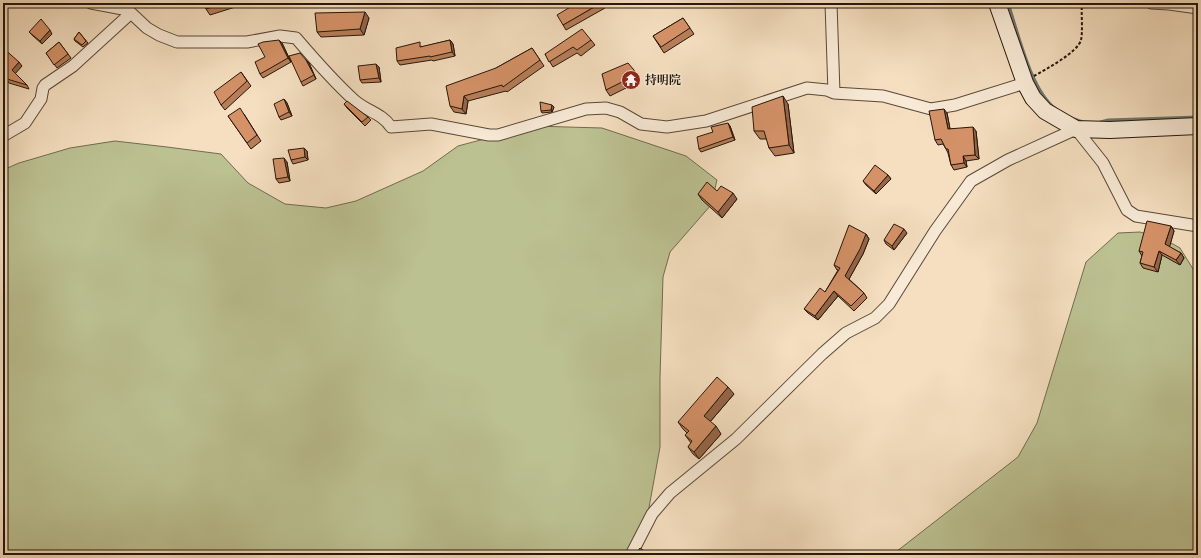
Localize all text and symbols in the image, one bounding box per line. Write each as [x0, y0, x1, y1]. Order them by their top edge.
temple icon: 持明院 [620, 69, 642, 91]
place label: 持明院 [645, 73, 681, 88]

